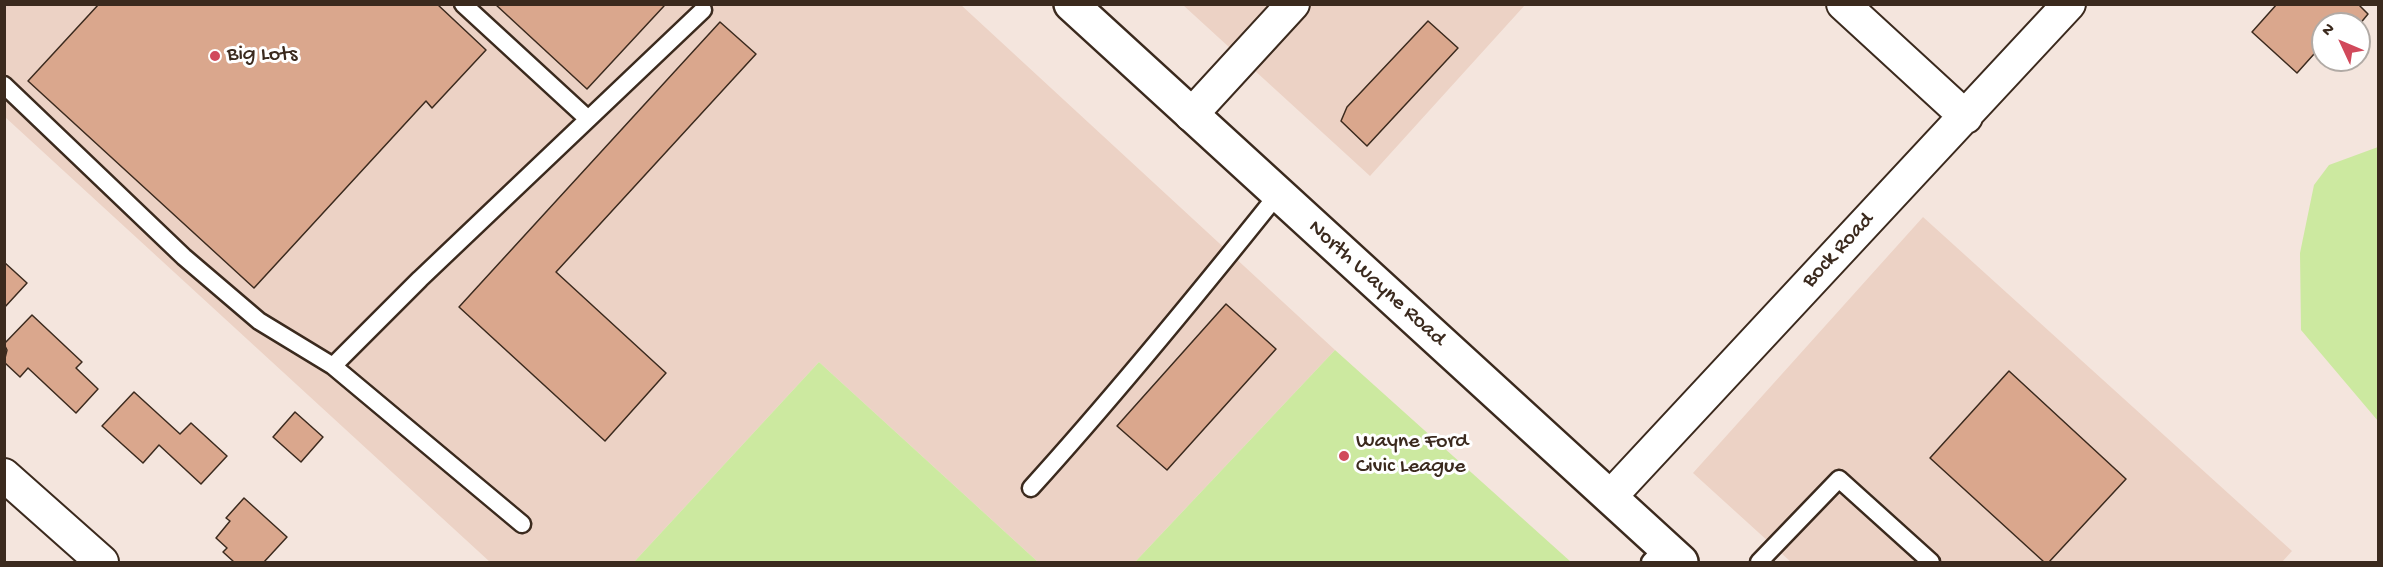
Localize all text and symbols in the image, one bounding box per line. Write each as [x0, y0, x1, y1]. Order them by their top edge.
north arrow [2311, 12, 2371, 72]
text: N [2319, 20, 2340, 41]
place label: Big Lots [227, 43, 297, 69]
marker: Big Lots [208, 49, 222, 63]
street label: Bock Road [1798, 208, 1880, 294]
street label: North Wayne Road [1302, 215, 1450, 353]
place label: Wayne Ford Civic League [1356, 430, 1468, 482]
marker: Wayne Ford Civic League [1337, 449, 1351, 463]

